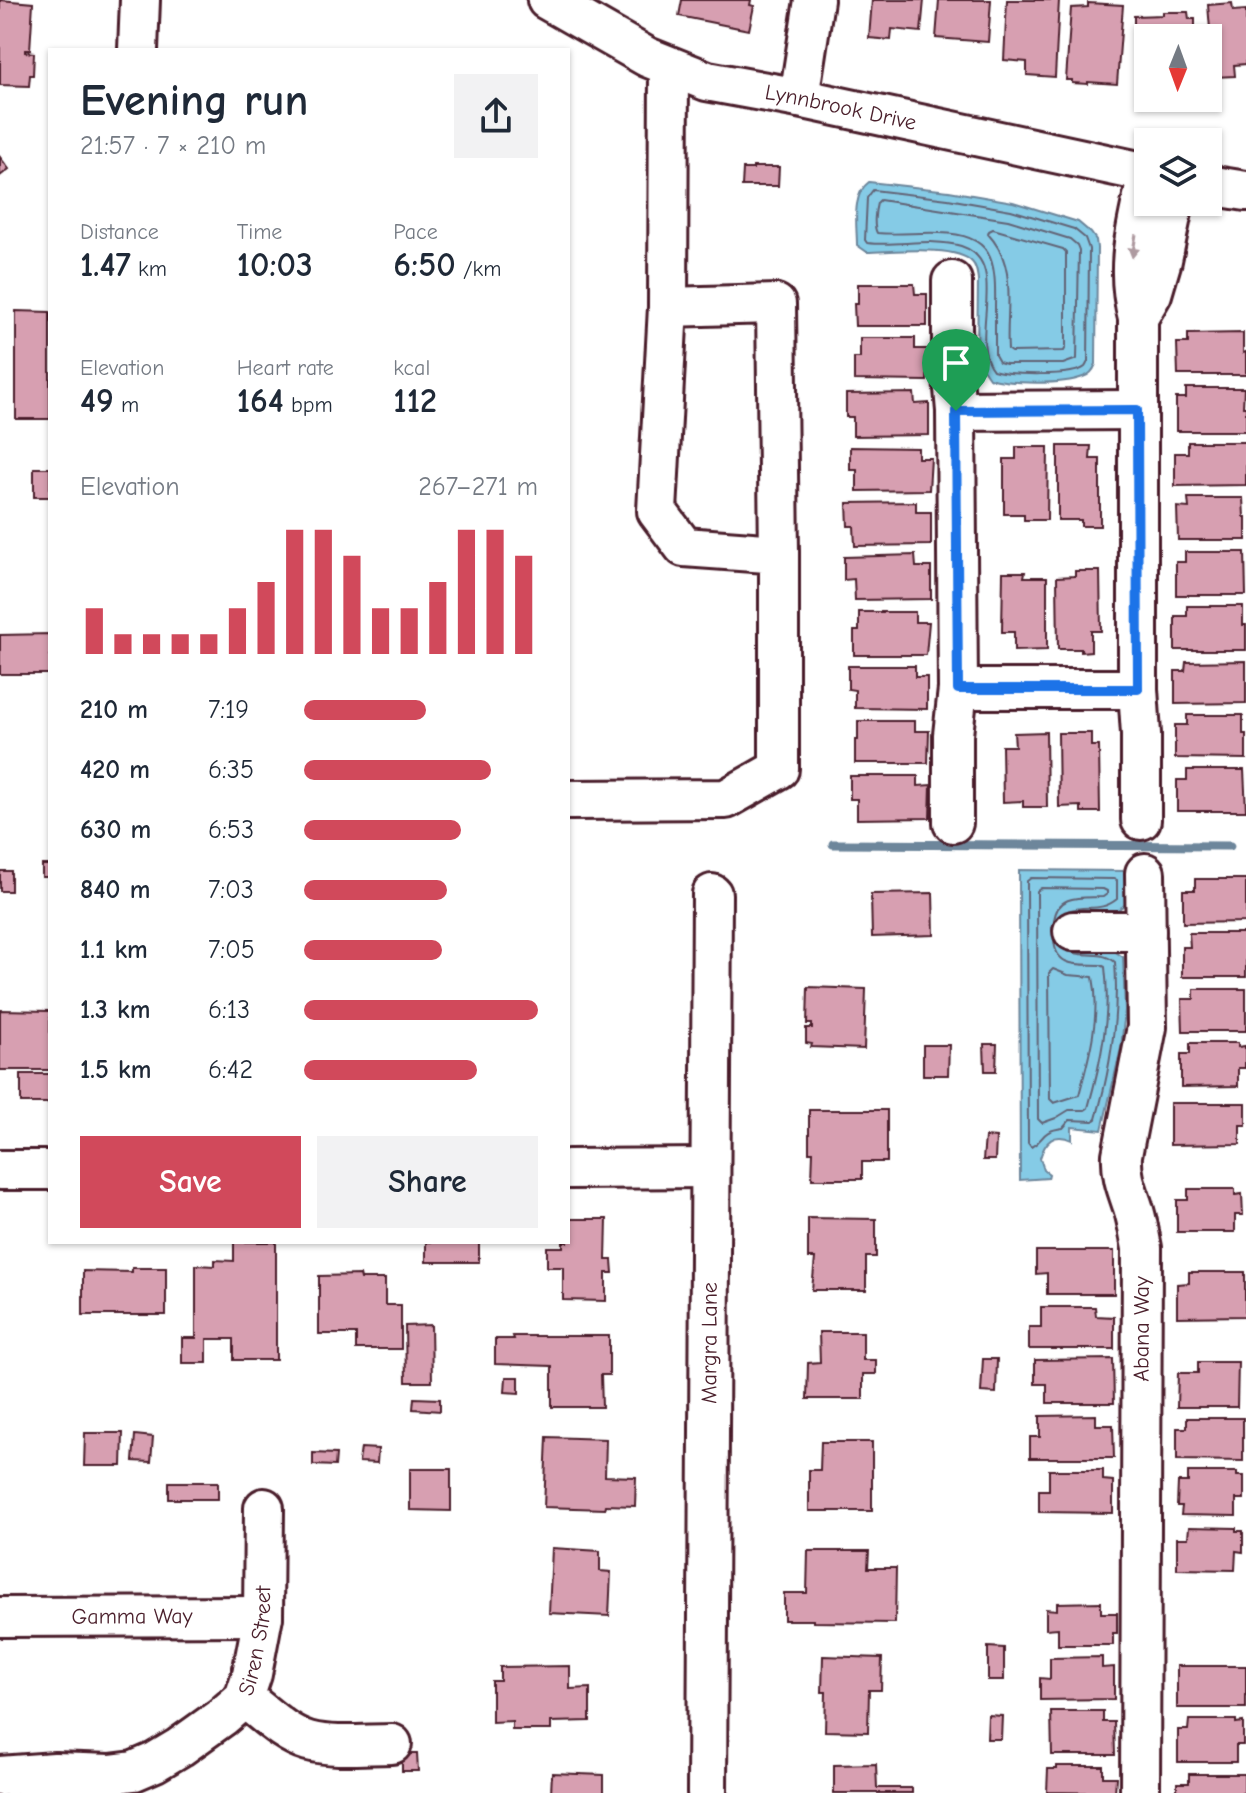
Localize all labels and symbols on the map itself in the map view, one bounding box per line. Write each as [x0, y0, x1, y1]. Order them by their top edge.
north arrow [1134, 24, 1222, 112]
street label: Lynnbrook Drive [763, 79, 919, 136]
one-way arrow [1127, 234, 1140, 259]
pin [922, 329, 990, 411]
street label: Abana Way [1129, 1276, 1155, 1382]
street label: Margra Lane [696, 1282, 723, 1404]
street label: Siren Street [233, 1585, 276, 1699]
street label: Gamma Way [71, 1603, 193, 1630]

